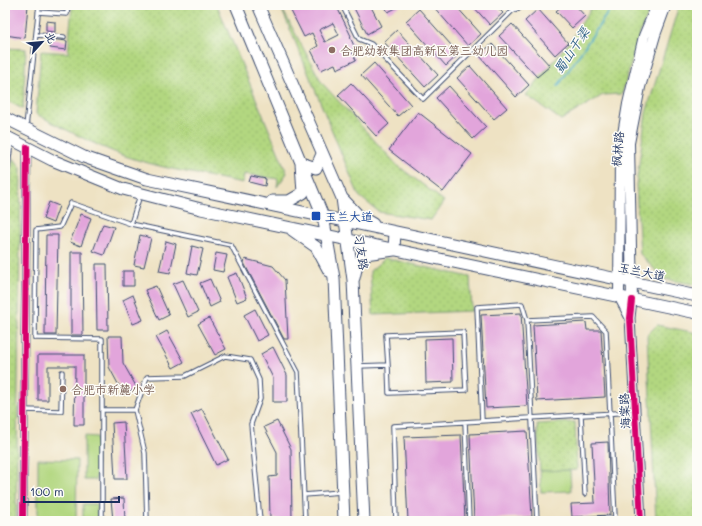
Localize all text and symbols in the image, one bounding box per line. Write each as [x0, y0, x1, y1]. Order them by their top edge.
north arrow [22, 22, 62, 62]
water label: 蜀山干渠 [549, 23, 593, 76]
text: 北 [42, 29, 61, 46]
place label: 合肥幼教集团高新区第三幼儿园 [340, 42, 508, 58]
marker: 合肥幼教集团高新区第三幼儿园 [327, 45, 337, 55]
street label: 枫林路 [607, 130, 627, 168]
place label: 玉兰大道 [325, 208, 373, 224]
marker: 玉兰大道 [310, 210, 322, 222]
street label: 习友路 [352, 233, 372, 271]
street label: 玉兰大道 [617, 258, 667, 284]
place label: 合肥市新麓小学 [71, 381, 155, 397]
marker: 合肥市新麓小学 [58, 384, 68, 394]
street label: 海棠路 [615, 393, 633, 429]
scale bar [24, 478, 119, 504]
text: 100 m [30, 483, 64, 499]

